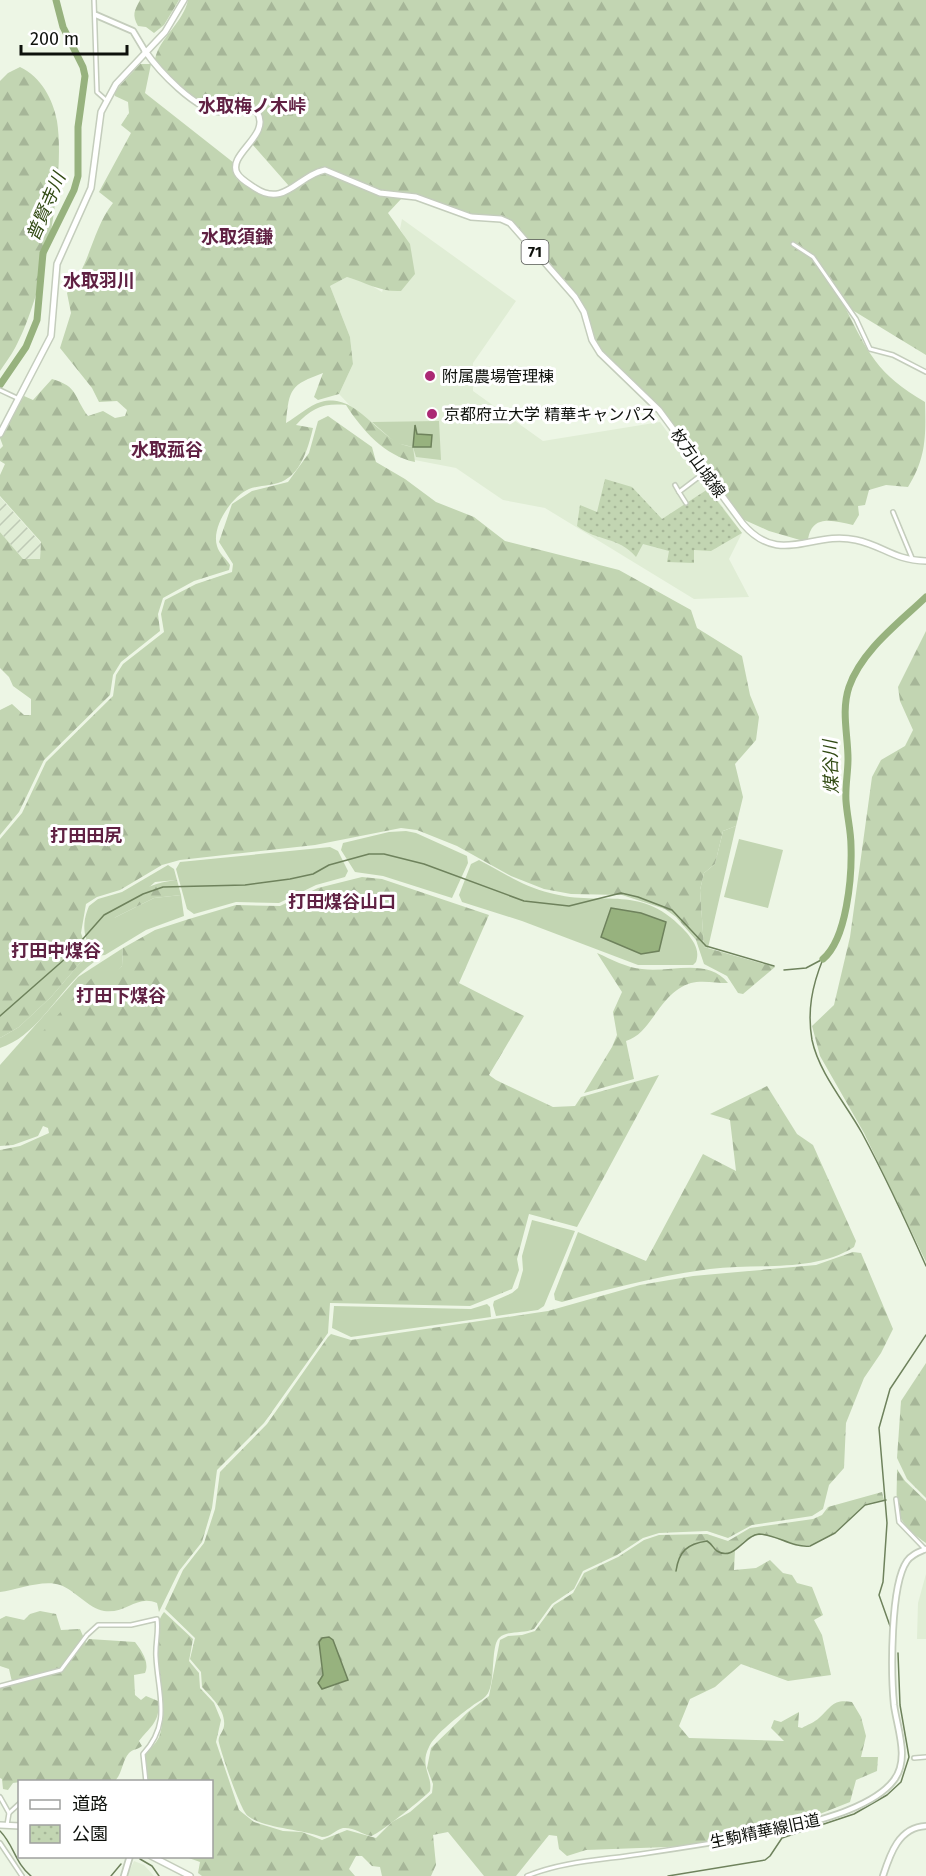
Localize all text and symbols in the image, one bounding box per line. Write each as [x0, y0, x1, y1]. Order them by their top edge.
scale bar [21, 18, 128, 56]
text: 200 m [30, 28, 79, 50]
district label: 水取梅ノ木峠 [198, 95, 306, 117]
water label: 普賢寺川 [22, 168, 71, 244]
district label: 水取須鎌 [201, 226, 273, 248]
road number: 71 [522, 240, 548, 264]
district label: 水取羽川 [63, 270, 135, 292]
place label: 附属農場管理棟 [442, 367, 554, 386]
marker: 附属農場管理棟 [423, 369, 437, 383]
place label: 京都府立大学 精華キャンパス [444, 405, 656, 424]
marker: 京都府立大学 精華キャンパス [425, 407, 439, 421]
street label: 枚方山城線 [667, 425, 729, 501]
district label: 水取菰谷 [131, 439, 203, 461]
water label: 煤谷川 [819, 738, 843, 794]
district label: 打田田尻 [50, 825, 122, 847]
district label: 打田煤谷山口 [288, 891, 396, 913]
district label: 打田中煤谷 [11, 940, 101, 962]
district label: 打田下煤谷 [76, 985, 166, 1007]
legend [18, 1780, 213, 1858]
text: 道路 [72, 1793, 108, 1815]
street label: 生駒精華線旧道 [708, 1810, 822, 1852]
text: 公園 [72, 1823, 108, 1845]

